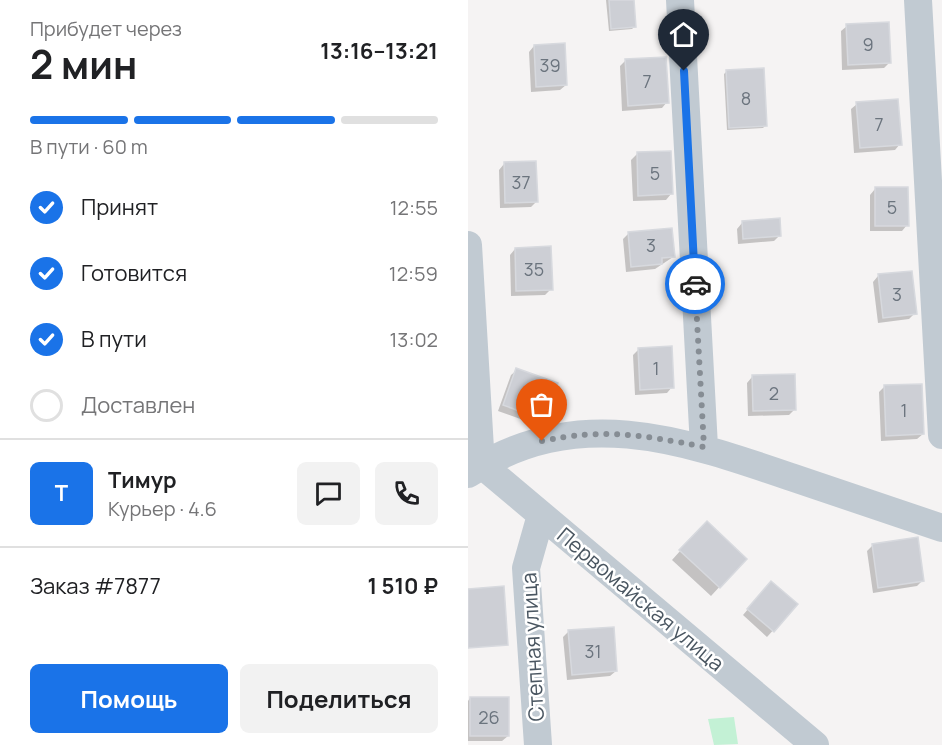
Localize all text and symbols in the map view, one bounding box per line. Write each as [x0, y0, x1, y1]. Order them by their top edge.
pin [658, 9, 709, 71]
text: Прибудет через [30, 15, 182, 42]
icon: home [667, 18, 700, 51]
house number: 9 [862, 32, 874, 56]
text: 13:16–13:21 [320, 36, 438, 66]
text: 2 мин [30, 37, 137, 91]
house number: 39 [539, 53, 561, 77]
house number: 7 [642, 69, 652, 93]
house number: 8 [741, 86, 751, 110]
house number: 7 [874, 112, 884, 136]
text: В пути · 60 m [30, 133, 148, 160]
house number: 5 [650, 161, 660, 185]
house number: 37 [512, 170, 531, 194]
icon: check [30, 191, 63, 224]
text: Принят [81, 192, 158, 222]
text: 12:55 [390, 194, 438, 221]
house number: 5 [887, 195, 897, 219]
house number: 3 [646, 233, 656, 257]
courier [665, 254, 725, 314]
icon: check [30, 257, 63, 290]
house number: 35 [524, 257, 544, 281]
text: Готовится [81, 258, 187, 288]
text: 12:59 [389, 260, 438, 287]
icon: car [679, 268, 712, 301]
house number: 3 [892, 282, 902, 306]
icon: check [30, 323, 63, 356]
text: В пути [81, 324, 147, 354]
text: 13:02 [390, 326, 438, 353]
house number: 1 [652, 356, 660, 380]
pin [516, 379, 567, 441]
house number: 2 [769, 381, 779, 405]
icon: bag [525, 388, 558, 421]
text: Доставлен [81, 390, 195, 420]
house number: 1 [900, 398, 908, 422]
button: chat [297, 462, 360, 525]
button: phone [375, 462, 438, 525]
text: Тимур [108, 465, 177, 495]
text: Т [55, 478, 68, 508]
text: Курьер · 4.6 [108, 495, 217, 522]
street label: Первомайская улица [552, 521, 730, 677]
text: Заказ #7877 [30, 571, 161, 601]
text: 1 510 ₽ [367, 571, 438, 601]
street label: Степная улица [514, 572, 550, 722]
house number: 31 [585, 639, 601, 663]
button: Помощь [30, 664, 228, 733]
button: Поделиться [240, 664, 438, 733]
house number: 26 [478, 705, 500, 729]

